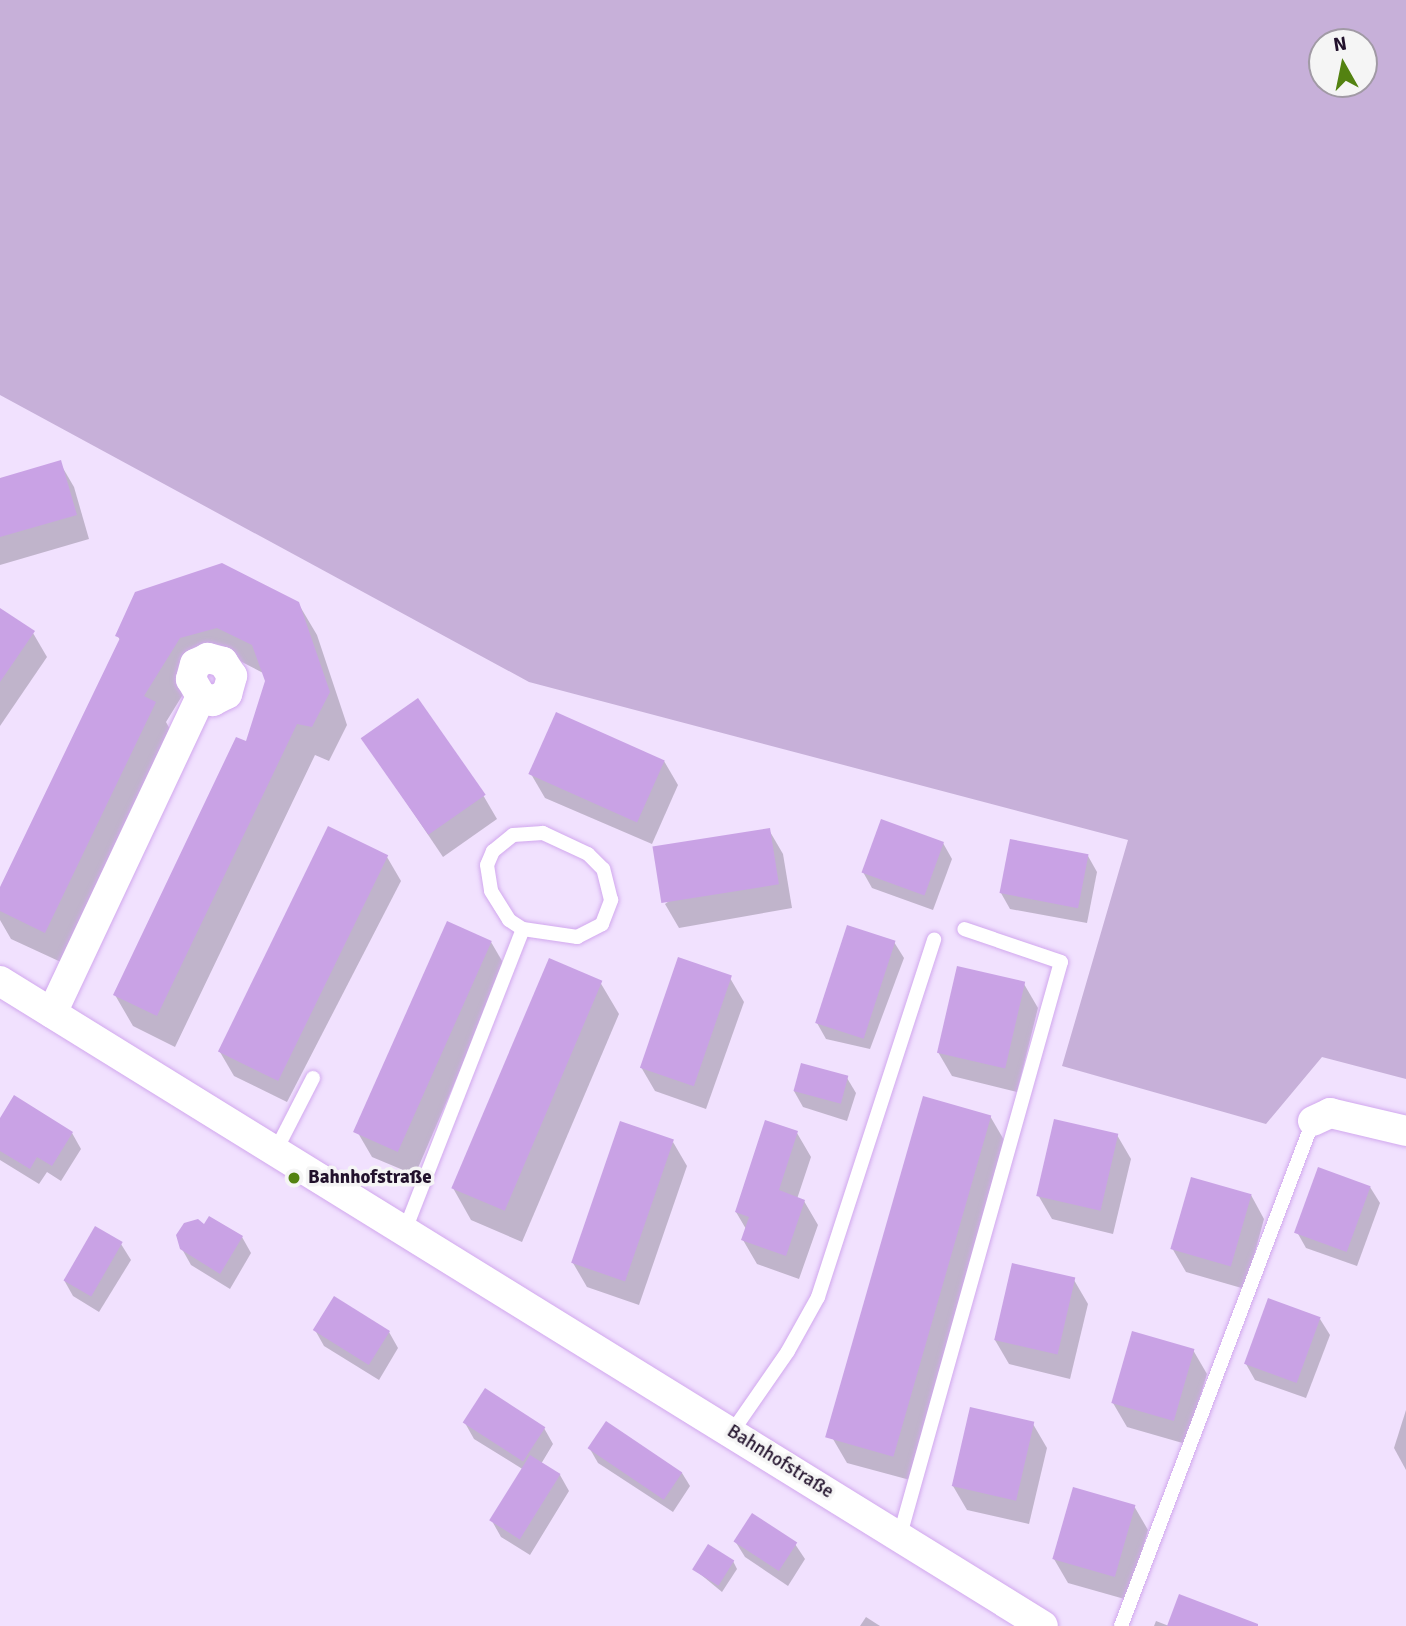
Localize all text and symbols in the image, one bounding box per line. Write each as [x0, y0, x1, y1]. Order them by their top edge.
north arrow [1308, 28, 1378, 98]
text: N [1332, 31, 1348, 57]
place label: Bahnhofstraße [308, 1167, 432, 1189]
marker: Bahnhofstraße [286, 1170, 302, 1186]
street label: Bahnhofstraße [723, 1420, 837, 1504]

